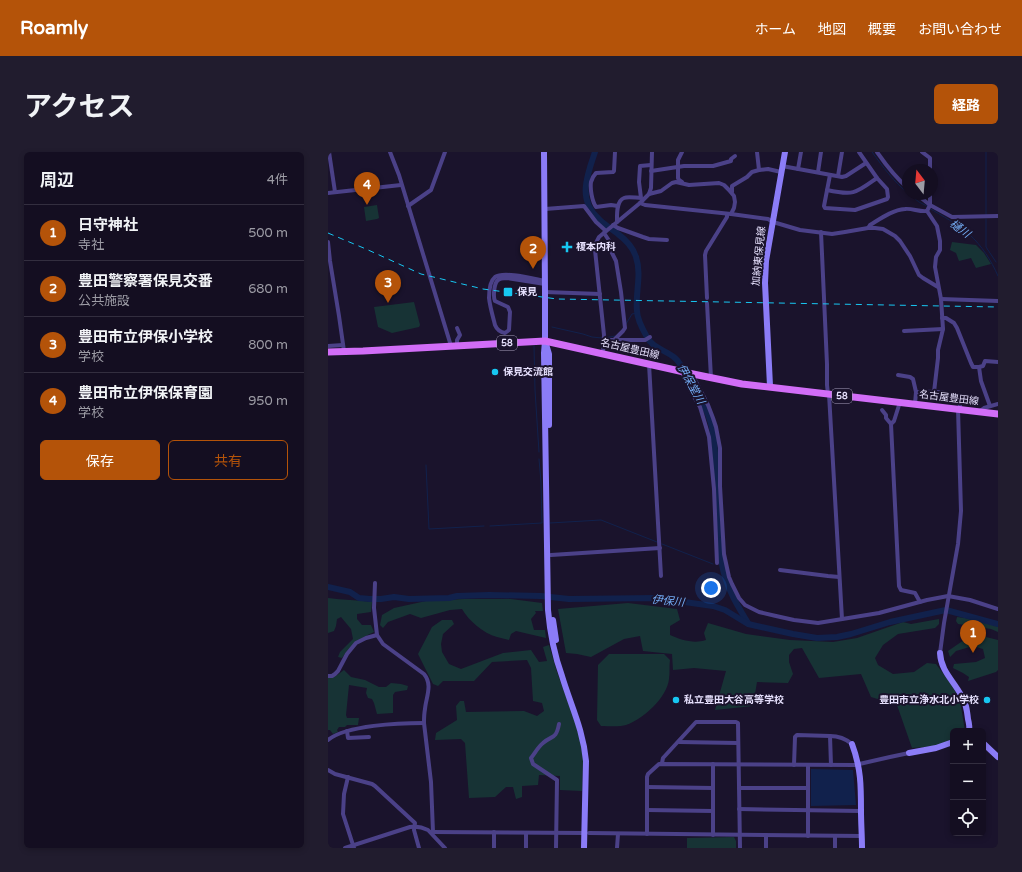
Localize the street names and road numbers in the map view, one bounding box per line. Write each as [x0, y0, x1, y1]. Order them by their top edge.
street label: 加納東保見線 [750, 226, 768, 286]
road number: 58 [497, 336, 517, 350]
street label: 名古屋豊田線 [599, 336, 661, 362]
street label: 名古屋豊田線 [918, 388, 980, 408]
road number: 58 [832, 389, 852, 403]

